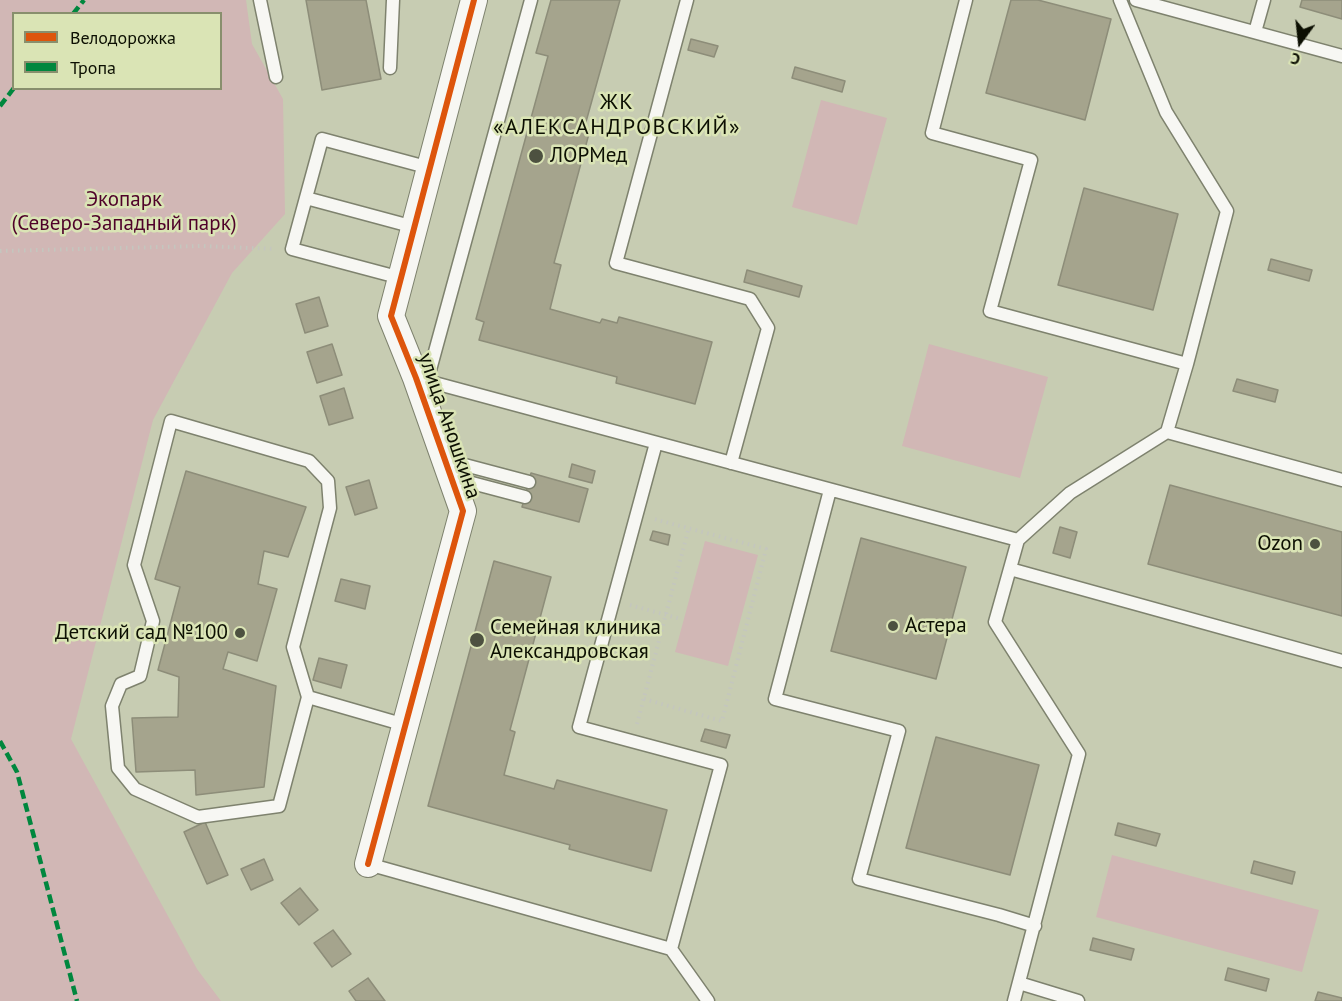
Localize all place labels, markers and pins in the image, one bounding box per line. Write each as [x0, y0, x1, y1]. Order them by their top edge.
place label: ЛОРМед [550, 143, 627, 169]
marker: ЛОРМед [527, 147, 545, 165]
place label: Ozon [1257, 531, 1303, 557]
marker: Ozon [1308, 537, 1322, 551]
place label: Астера [905, 613, 967, 639]
place label: Семейная клиника Александровская [490, 615, 661, 665]
marker: Астера [886, 619, 900, 633]
place label: Детский сад №100 [55, 620, 228, 646]
marker: Детский сад №100 [233, 626, 247, 640]
marker: Семейная клиника Александровская [468, 631, 486, 649]

